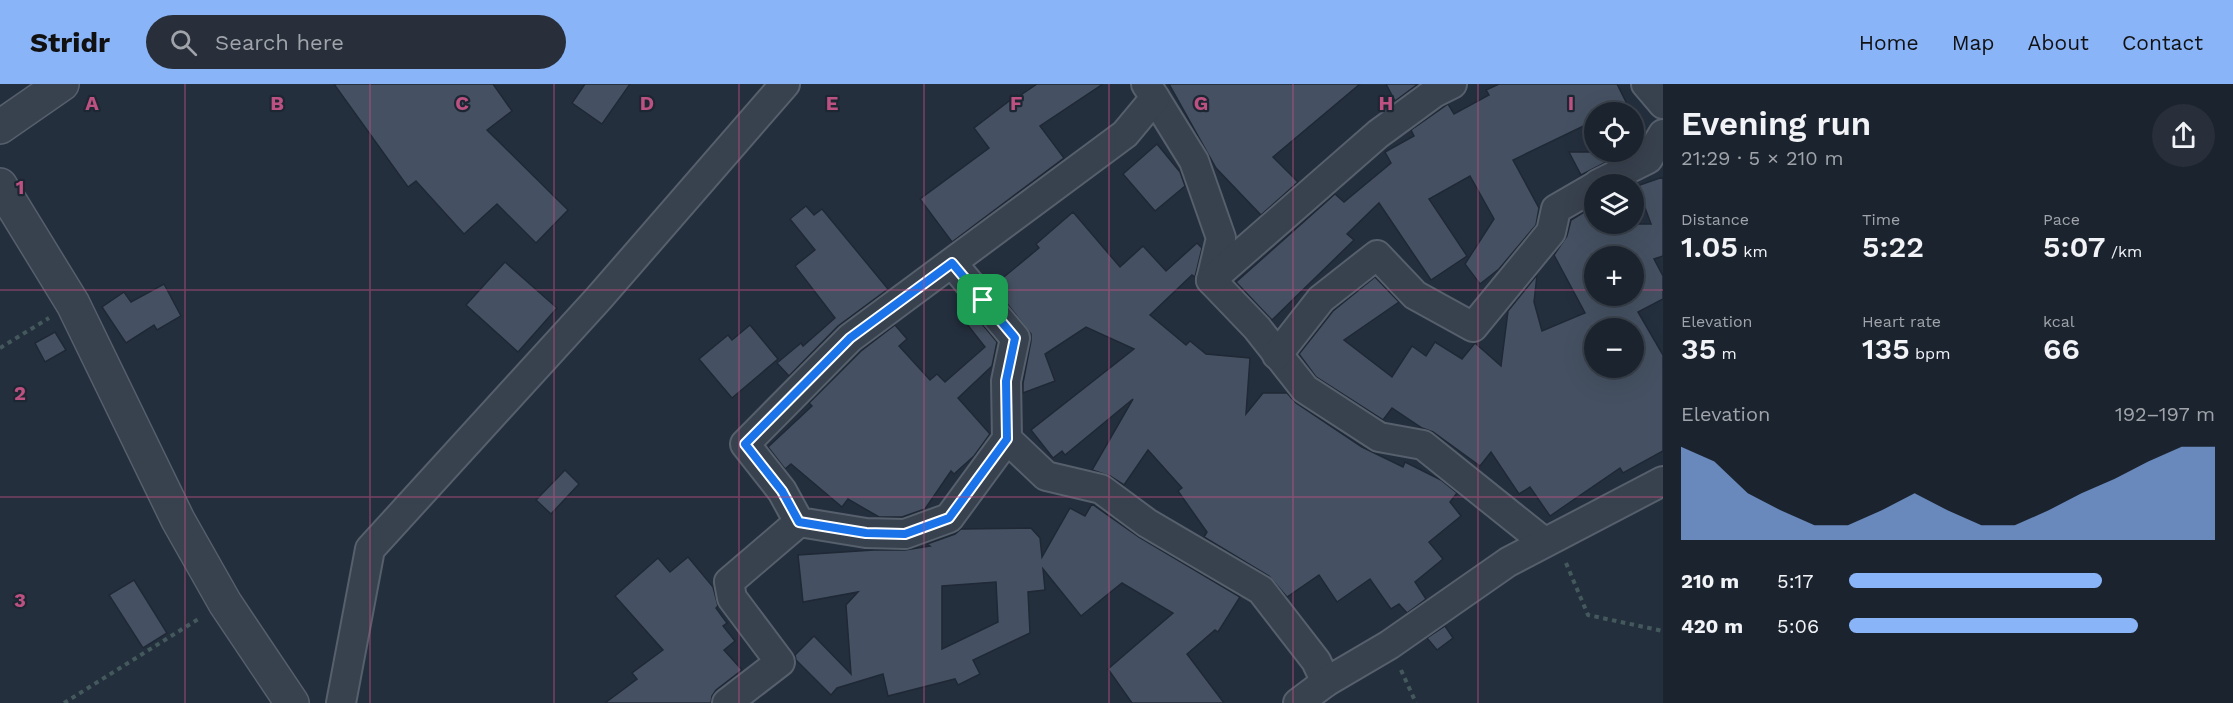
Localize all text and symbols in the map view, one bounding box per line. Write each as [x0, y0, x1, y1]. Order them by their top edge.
search box [146, 15, 566, 69]
text: Stridr [30, 26, 110, 59]
icon: search [167, 26, 200, 59]
text: Search here [215, 30, 344, 55]
text: Home [1859, 30, 1919, 55]
text: Map [1952, 30, 1995, 55]
text: About [2028, 30, 2089, 55]
text: Contact [2122, 30, 2203, 55]
text: A [85, 91, 99, 115]
text: B [270, 91, 284, 115]
text: C [455, 91, 469, 115]
text: D [640, 91, 654, 115]
text: E [826, 91, 838, 115]
text: F [1010, 91, 1022, 115]
text: G [1194, 91, 1208, 115]
text: H [1379, 91, 1393, 115]
text: I [1568, 91, 1574, 115]
map controls [1584, 102, 1644, 378]
button: locate [1584, 102, 1644, 162]
text: Evening run [1681, 104, 1871, 143]
button: share [2152, 104, 2215, 167]
text: 21:29 · 5 × 210 m [1681, 146, 1844, 170]
button: layers [1584, 174, 1644, 234]
text: 1 [16, 175, 24, 199]
text: Distance [1681, 210, 1749, 229]
text: Time [1862, 210, 1900, 229]
text: Pace [2043, 210, 2080, 229]
text: 1.05 [1681, 229, 1738, 264]
text: 5:22 [1862, 229, 1924, 264]
text: 5:07 [2043, 229, 2106, 264]
text: km [1738, 242, 1768, 261]
text: /km [2106, 242, 2142, 261]
button: + [1584, 246, 1644, 306]
pin [957, 274, 1008, 325]
icon: arrive [966, 283, 999, 316]
text: Elevation [1681, 312, 1752, 331]
text: Heart rate [1862, 312, 1941, 331]
text: kcal [2043, 312, 2075, 331]
button: − [1584, 318, 1644, 378]
text: 35 [1681, 331, 1716, 366]
text: 135 [1862, 331, 1910, 366]
text: 66 [2043, 331, 2080, 366]
text: m [1716, 344, 1737, 363]
text: bpm [1910, 344, 1950, 363]
text: 2 [14, 381, 26, 405]
text: Elevation [1681, 402, 1770, 426]
text: 192–197 m [2115, 402, 2215, 426]
text: 210 m [1681, 569, 1739, 593]
text: 5:17 [1777, 569, 1814, 593]
text: 3 [14, 588, 26, 612]
text: 420 m [1681, 614, 1743, 638]
text: 5:06 [1777, 614, 1819, 638]

